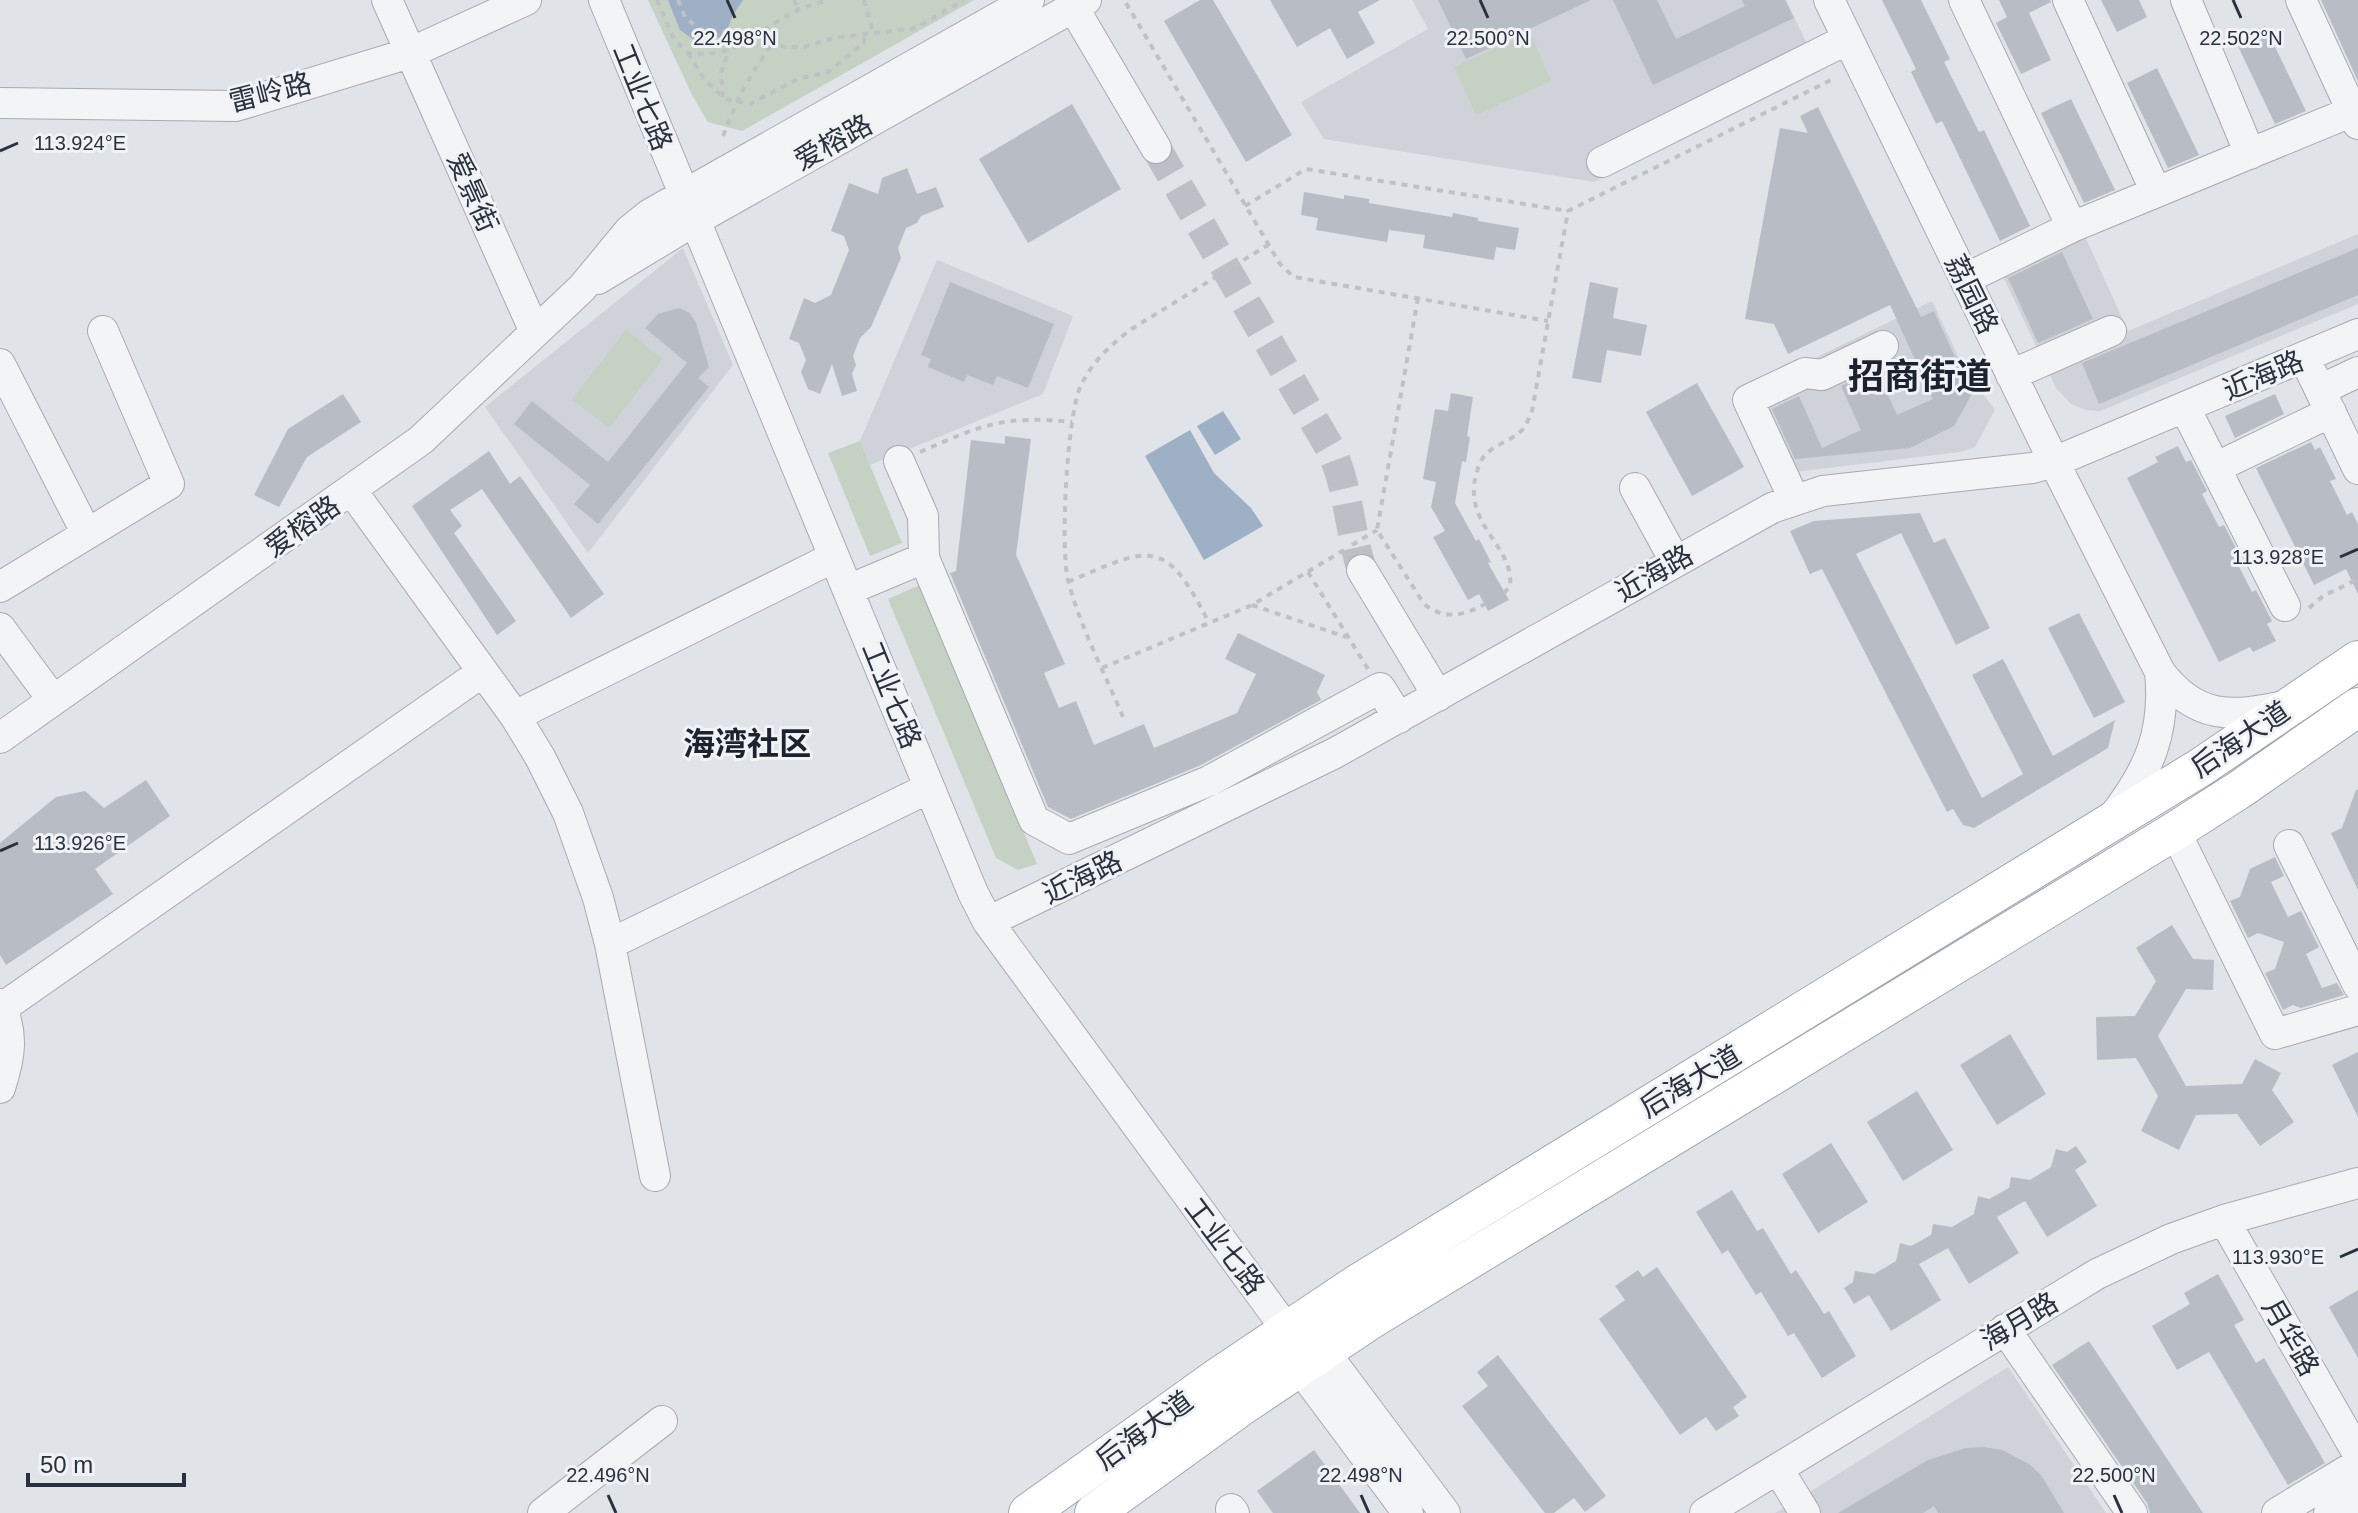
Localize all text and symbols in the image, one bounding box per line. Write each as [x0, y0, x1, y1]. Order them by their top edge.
text: 22.498°N [693, 27, 777, 49]
text: 22.500°N [1446, 27, 1530, 49]
text: 22.502°N [2199, 27, 2283, 49]
street label: 工业七路 [607, 39, 678, 155]
street label: 雷岭路 [226, 67, 315, 118]
street label: 爱榕路 [789, 109, 877, 176]
text: 113.924°E [34, 132, 126, 154]
street label: 爱景街 [441, 148, 504, 237]
street label: 荔园路 [1939, 250, 2004, 339]
street label: 近海路 [2218, 345, 2308, 406]
district label: 招商街道 [1848, 356, 1992, 397]
street label: 爱榕路 [259, 490, 346, 563]
street label: 近海路 [1610, 539, 1698, 608]
text: 113.928°E [2232, 546, 2324, 568]
street label: 工业七路 [856, 637, 927, 753]
street label: 后海大道 [2185, 695, 2295, 784]
district label: 海湾社区 [683, 726, 811, 762]
text: 113.926°E [34, 832, 126, 854]
street label: 近海路 [1038, 845, 1127, 910]
street label: 后海大道 [1634, 1039, 1746, 1124]
street label: 工业七路 [1179, 1192, 1271, 1300]
text: 113.930°E [2232, 1246, 2324, 1268]
street label: 海月路 [1975, 1287, 2063, 1356]
street label: 月华路 [2256, 1293, 2325, 1381]
street label: 后海大道 [1090, 1385, 1199, 1476]
scale bar [28, 1437, 184, 1487]
text: 50 m [40, 1451, 93, 1478]
text: 22.496°N [566, 1464, 650, 1486]
text: 22.498°N [1319, 1464, 1403, 1486]
text: 22.500°N [2072, 1464, 2156, 1486]

